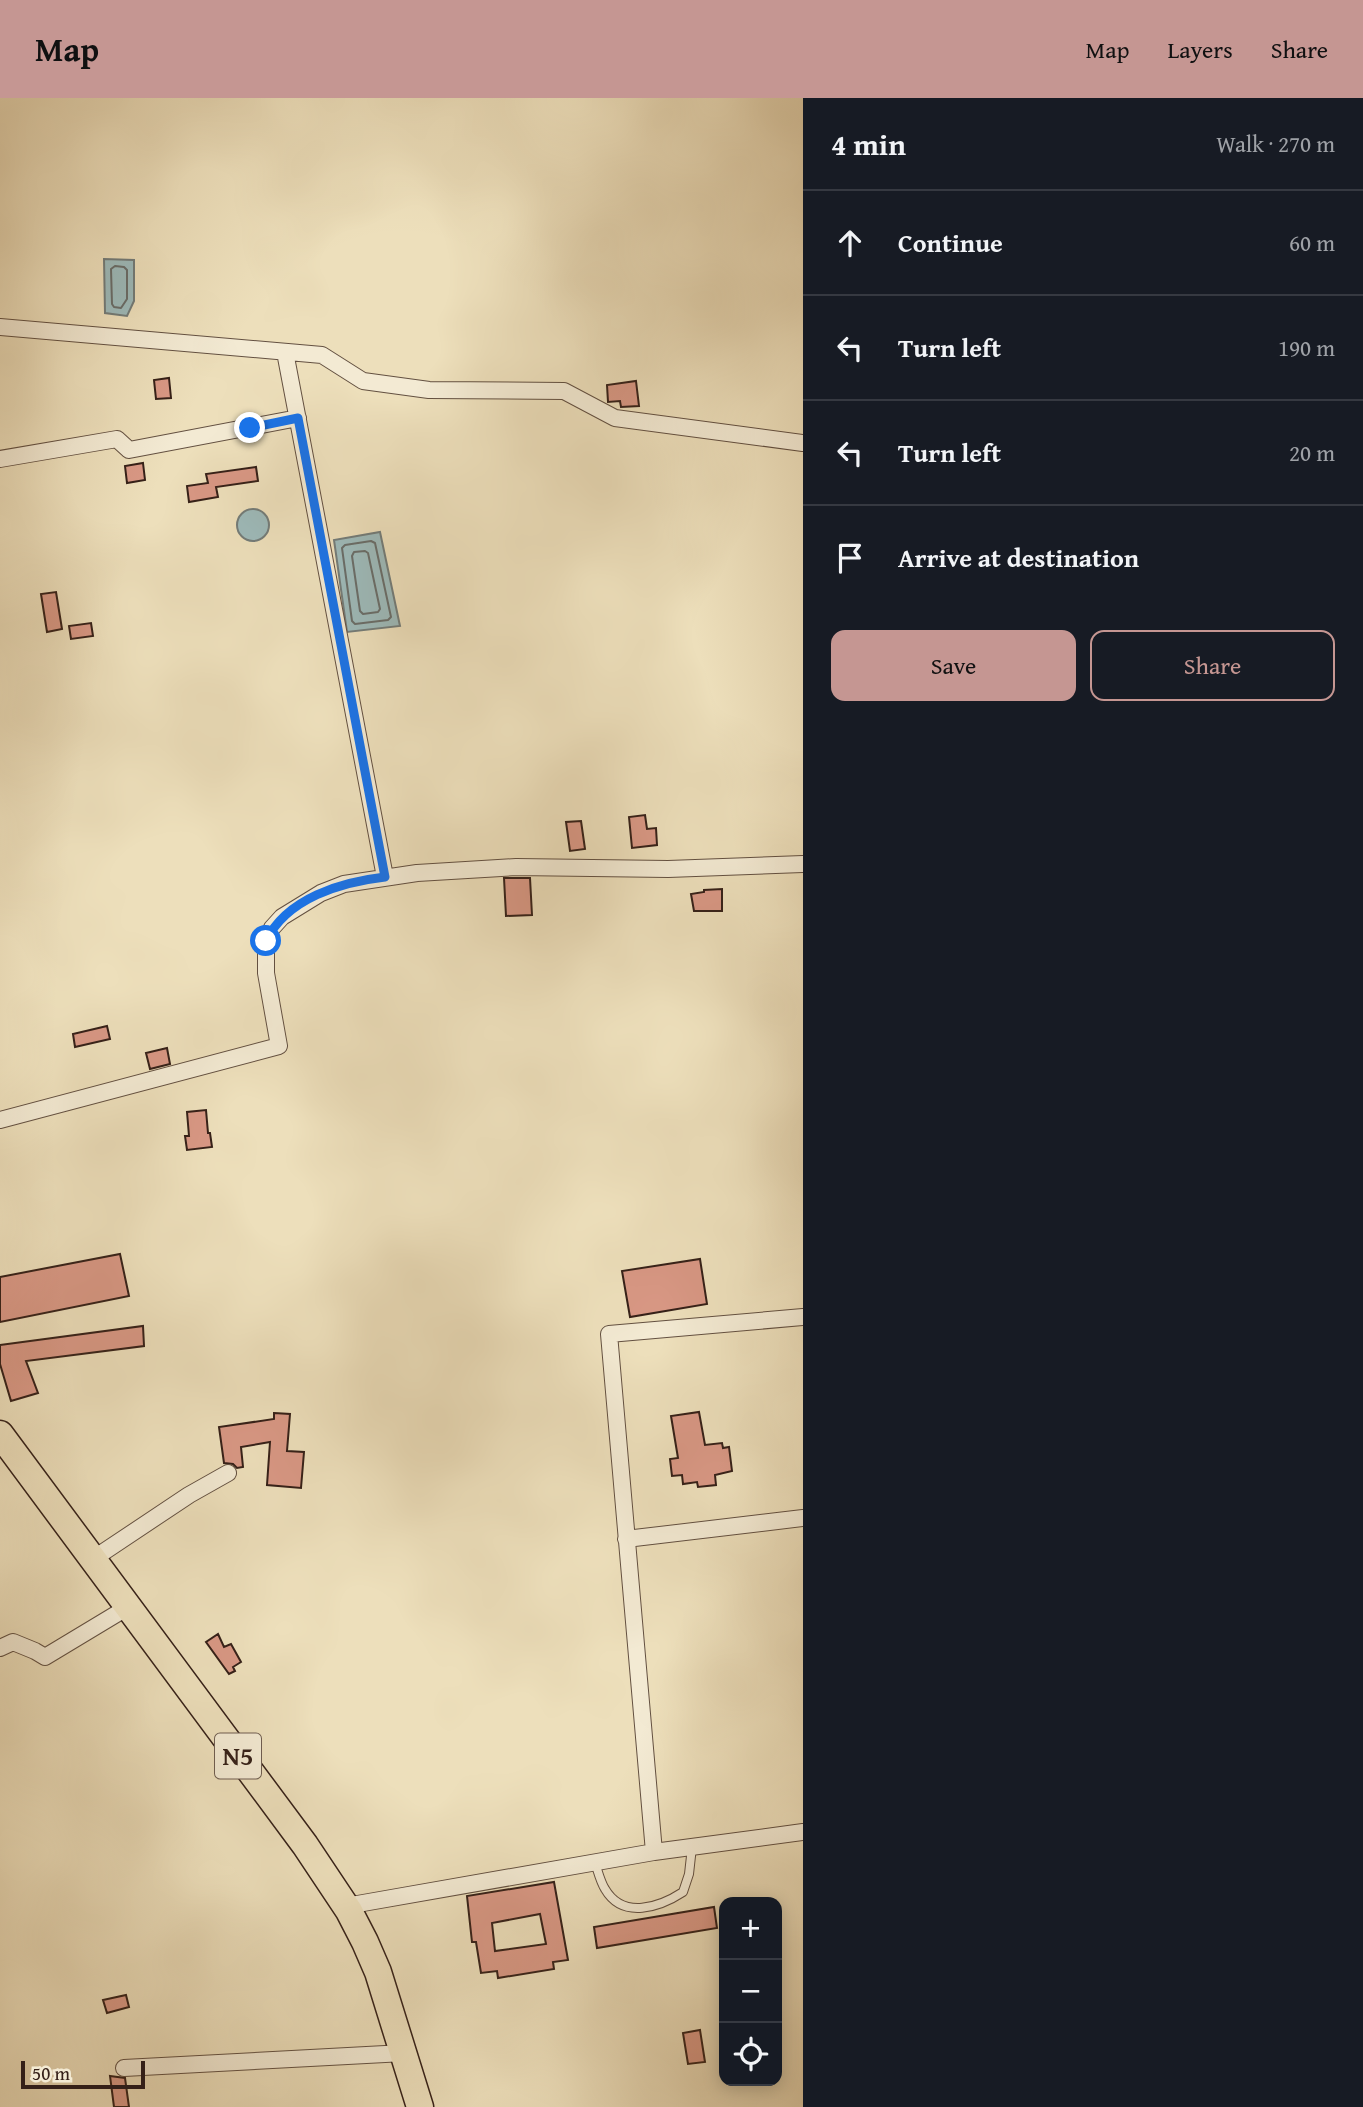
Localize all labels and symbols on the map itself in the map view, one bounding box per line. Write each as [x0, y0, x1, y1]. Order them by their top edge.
route end [234, 412, 265, 443]
route start [250, 925, 281, 956]
road number: N5 [215, 1734, 261, 1778]
scale bar [21, 2058, 145, 2090]

